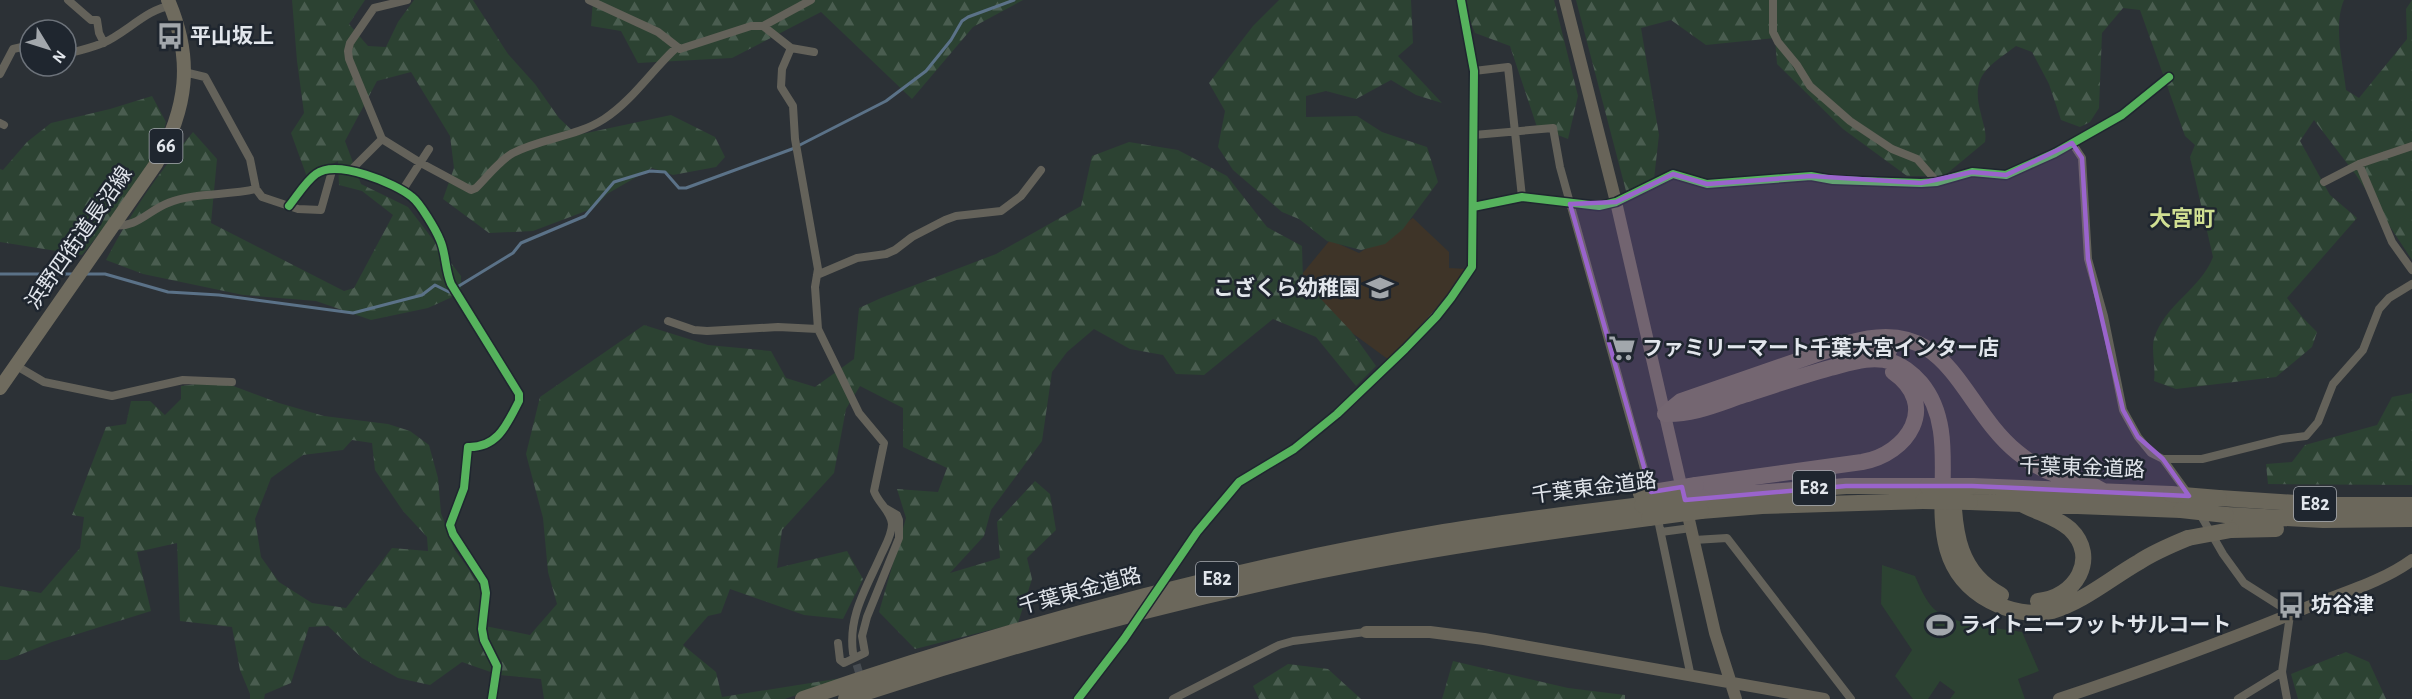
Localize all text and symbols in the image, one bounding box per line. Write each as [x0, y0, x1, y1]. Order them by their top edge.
north arrow [18, 18, 78, 78]
bus stop icon: 平山坂上 [155, 21, 185, 51]
place label: 平山坂上 [190, 25, 274, 47]
text: N [49, 47, 69, 66]
road number: 66 [150, 129, 182, 163]
street label: 浜野四街道長沼線 [21, 163, 136, 313]
district label: 大宮町 [2149, 207, 2215, 230]
school or university icon: こざくら幼稚園 [1365, 273, 1395, 303]
place label: こざくら幼稚園 [1213, 276, 1360, 299]
supermarket icon: ファミリーマート千葉大宮インター店 [1607, 333, 1637, 363]
place label: ファミリーマート千葉大宮インター店 [1642, 337, 1999, 359]
street label: 千葉東金道路 [2019, 454, 2145, 481]
street label: 千葉東金道路 [1530, 469, 1658, 506]
road number: E82 [1793, 471, 1835, 505]
road number: E82 [2294, 487, 2336, 521]
road number: E82 [1196, 562, 1238, 596]
street label: 千葉東金道路 [1016, 564, 1144, 617]
bus stop icon: 坊谷津 [2276, 590, 2306, 620]
place label: 坊谷津 [2311, 594, 2374, 616]
sports icon: ライトニーフットサルコート [1925, 610, 1955, 640]
place label: ライトニーフットサルコート [1960, 614, 2231, 636]

